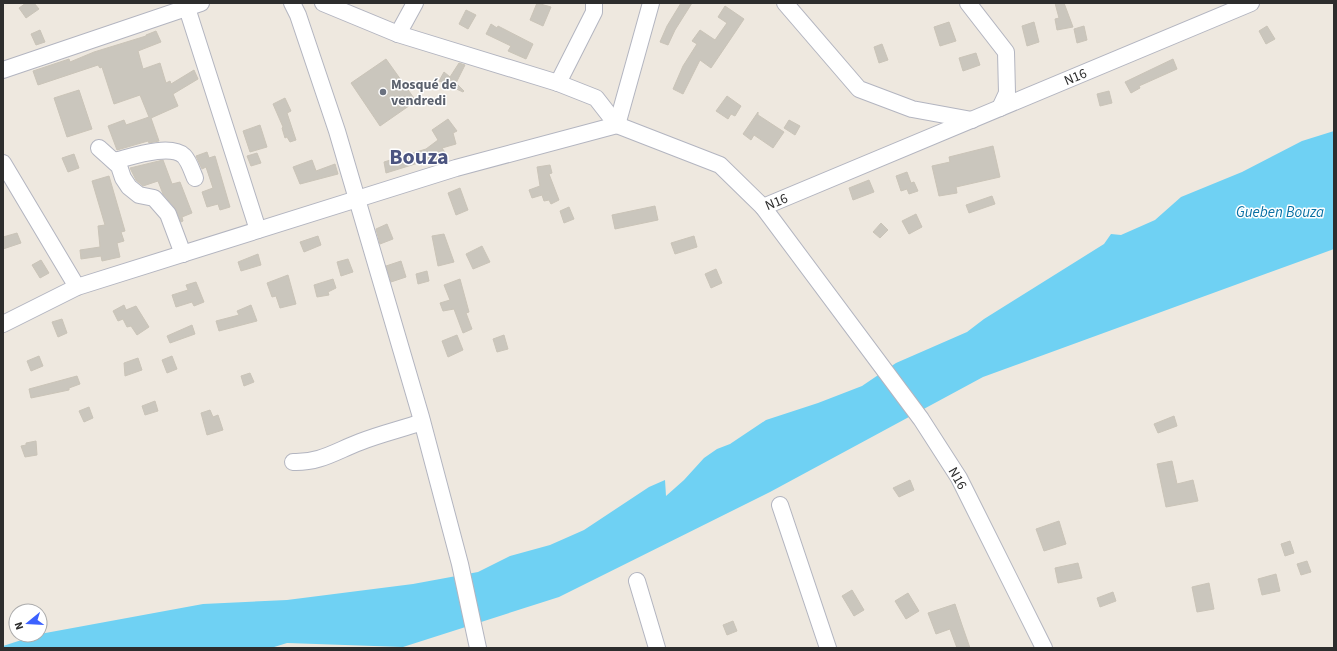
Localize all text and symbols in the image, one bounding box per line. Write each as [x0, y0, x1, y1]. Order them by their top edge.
street label: N16 [1061, 64, 1090, 91]
place label: Mosqué de vendredi [391, 75, 457, 111]
marker: Mosqué de vendredi [378, 87, 388, 97]
district label: Bouza [389, 141, 449, 173]
street label: N16 [762, 189, 791, 216]
water label: Gueben Bouza [1236, 202, 1324, 223]
street label: N16 [943, 464, 972, 493]
north arrow [8, 603, 48, 643]
text: N [11, 620, 27, 632]

